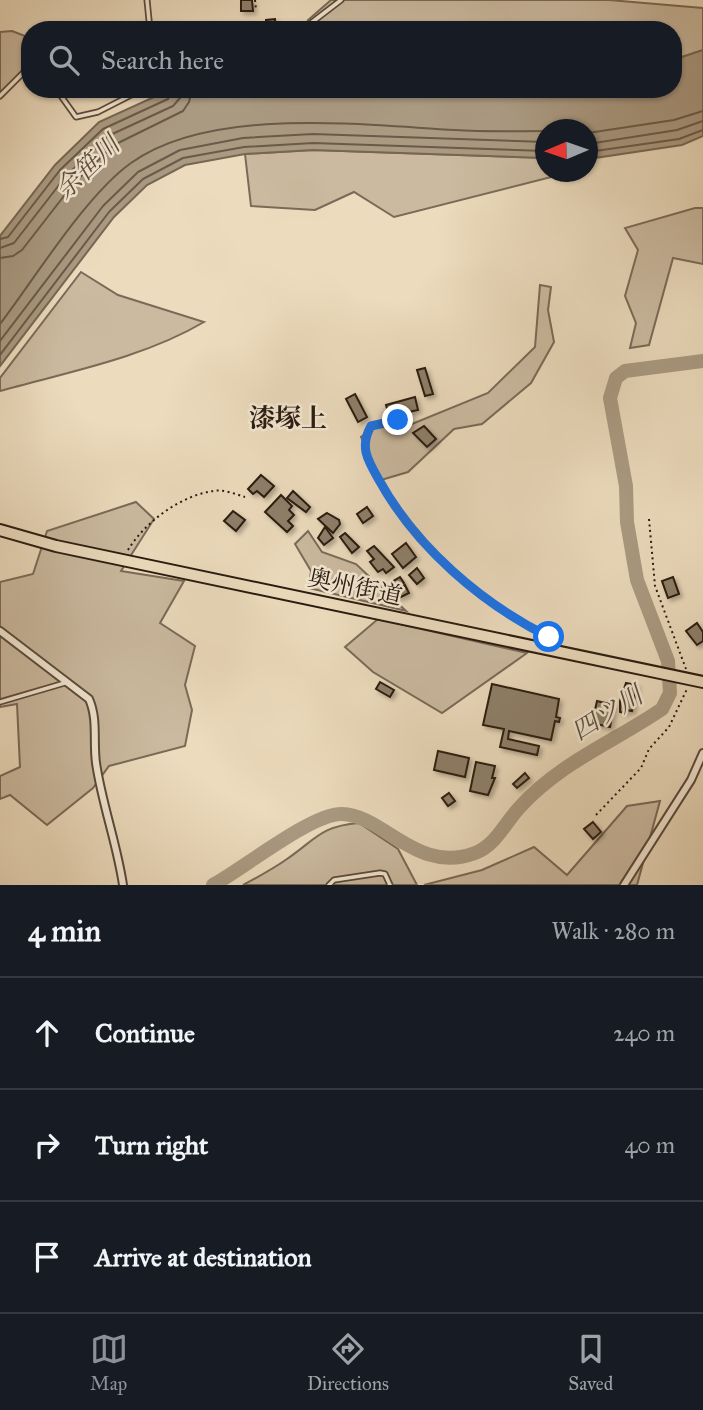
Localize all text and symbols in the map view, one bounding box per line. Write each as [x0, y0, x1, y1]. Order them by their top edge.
search box [21, 21, 682, 98]
icon: search [45, 41, 83, 79]
text: Search here [101, 44, 224, 76]
north arrow [535, 119, 598, 182]
water label: 余笹川 [48, 126, 128, 206]
district label: 漆塚上 [249, 402, 327, 434]
route end [382, 404, 413, 435]
street label: 奥州街道 [305, 562, 405, 612]
route start [533, 621, 564, 652]
water label: 四ツ川 [565, 677, 651, 747]
text: 4 min [28, 913, 101, 949]
text: Walk · 280 m [551, 917, 675, 945]
icon: ahead [28, 1014, 66, 1052]
text: Continue [95, 1017, 195, 1049]
text: 240 m [613, 1019, 675, 1047]
icon: right [28, 1126, 66, 1164]
text: Turn right [95, 1129, 208, 1161]
text: 40 m [625, 1131, 675, 1159]
icon: arrive [28, 1238, 66, 1276]
text: Arrive at destination [95, 1241, 312, 1273]
tab: Map [90, 1330, 128, 1395]
tab: Directions [307, 1330, 389, 1395]
tab: Saved [568, 1330, 613, 1395]

